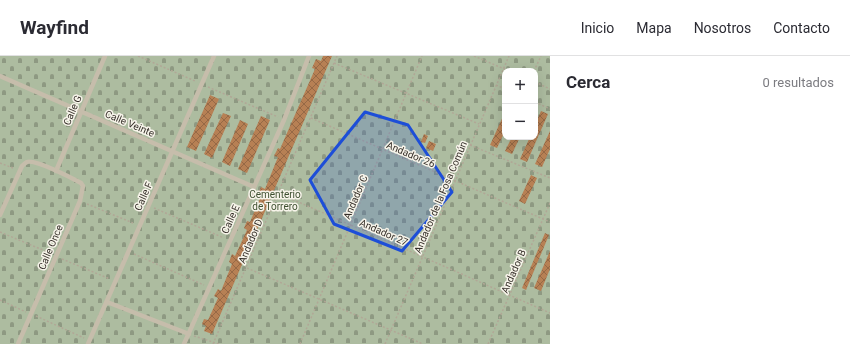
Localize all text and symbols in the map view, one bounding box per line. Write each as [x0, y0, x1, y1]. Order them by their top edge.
text: Wayfind [20, 16, 89, 39]
text: Inicio [581, 20, 614, 36]
text: Mapa [636, 20, 672, 36]
text: Nosotros [694, 20, 751, 36]
text: Contacto [773, 20, 830, 36]
map controls [502, 68, 538, 140]
button: + [502, 68, 538, 104]
text: Cerca [566, 72, 610, 92]
text: 0 resultados [762, 75, 834, 90]
street label: Calle G [61, 93, 84, 127]
button: − [502, 104, 538, 140]
street label: Calle Veinte [103, 108, 156, 139]
street label: Andador 26 [385, 139, 437, 170]
street label: Andador de la Fosa Común [412, 140, 469, 255]
street label: Andador C [341, 173, 370, 221]
street label: Calle F [132, 180, 155, 212]
park label: Cementerio de Torrero [249, 189, 301, 212]
street label: Calle E [219, 203, 242, 235]
street label: Andador D [236, 217, 265, 265]
street label: Andador 27 [358, 217, 410, 248]
street label: Calle Once [36, 223, 65, 271]
street label: Andador B [499, 248, 528, 295]

